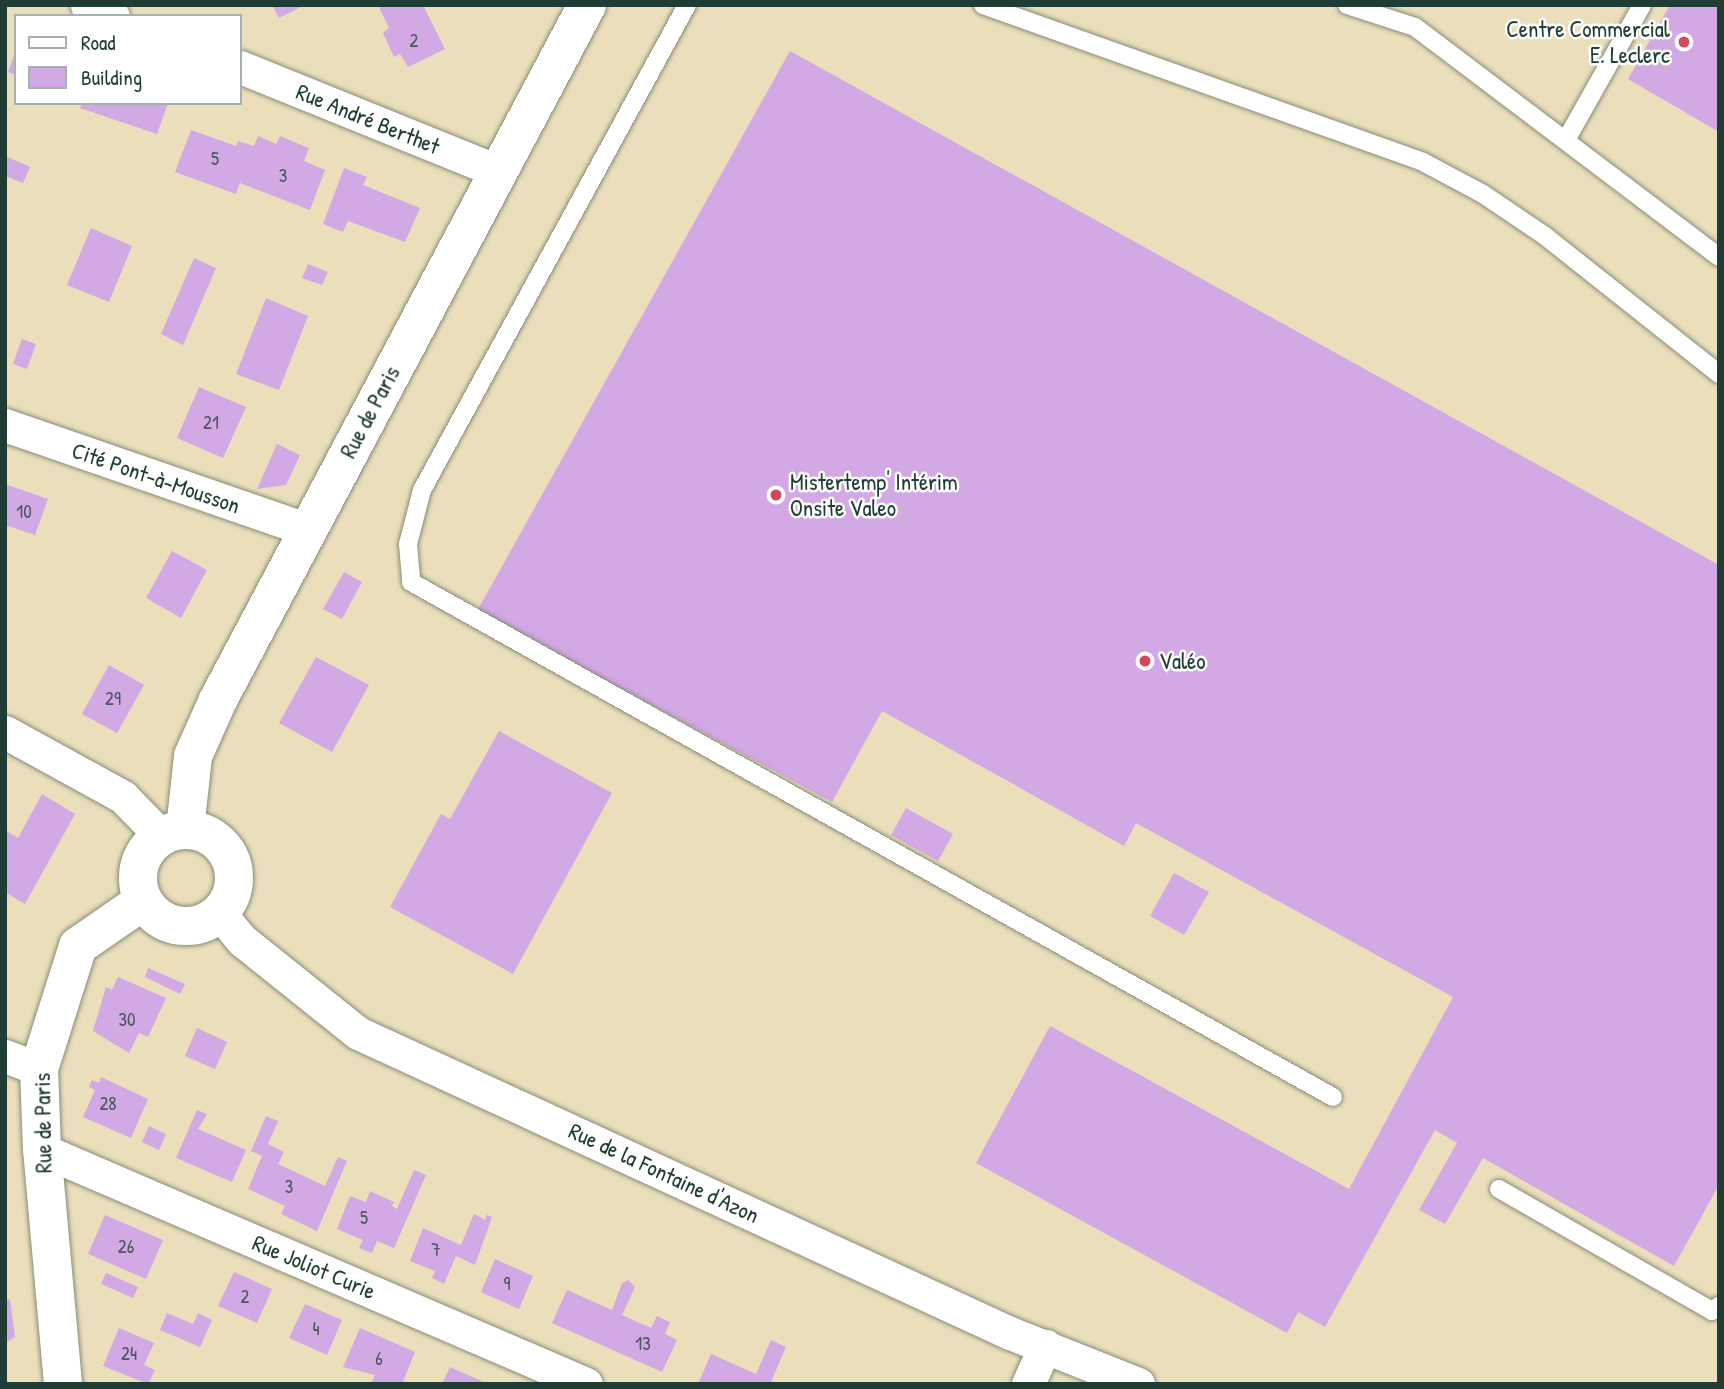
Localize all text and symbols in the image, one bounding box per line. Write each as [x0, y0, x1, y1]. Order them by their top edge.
legend [14, 14, 242, 105]
place label: Centre Commercial E. Leclerc [1506, 15, 1670, 69]
text: Road [81, 28, 115, 57]
house number: 2 [410, 30, 418, 52]
marker: Centre Commercial E. Leclerc [1676, 34, 1692, 50]
text: Building [81, 63, 142, 92]
street label: Rue André Berthet [292, 78, 444, 160]
house number: 5 [211, 148, 219, 170]
house number: 3 [279, 165, 287, 187]
street label: Rue de Paris [334, 361, 406, 463]
house number: 21 [203, 412, 219, 434]
street label: Cité Pont-à-Mousson [68, 436, 244, 520]
place label: Mistertemp' Intérim Onsite Valeo [790, 468, 958, 522]
marker: Mistertemp' Intérim Onsite Valeo [768, 487, 784, 503]
house number: 10 [16, 501, 32, 523]
place label: Valéo [1159, 647, 1205, 675]
marker: Valéo [1137, 653, 1153, 669]
house number: 29 [105, 688, 121, 710]
house number: 30 [118, 1009, 136, 1031]
street label: Rue de Paris [28, 1073, 58, 1173]
house number: 28 [99, 1093, 117, 1115]
street label: Rue de la Fontaine d'Azon [565, 1117, 763, 1229]
house number: 3 [285, 1176, 293, 1198]
house number: 5 [360, 1207, 368, 1229]
street label: Rue Joliot Curie [249, 1229, 379, 1305]
house number: 26 [118, 1236, 134, 1258]
house number: 7 [431, 1239, 441, 1261]
house number: 9 [504, 1273, 510, 1295]
house number: 2 [241, 1286, 249, 1308]
house number: 4 [312, 1318, 320, 1340]
house number: 13 [635, 1333, 651, 1355]
house number: 24 [121, 1343, 137, 1365]
house number: 6 [375, 1348, 383, 1370]

